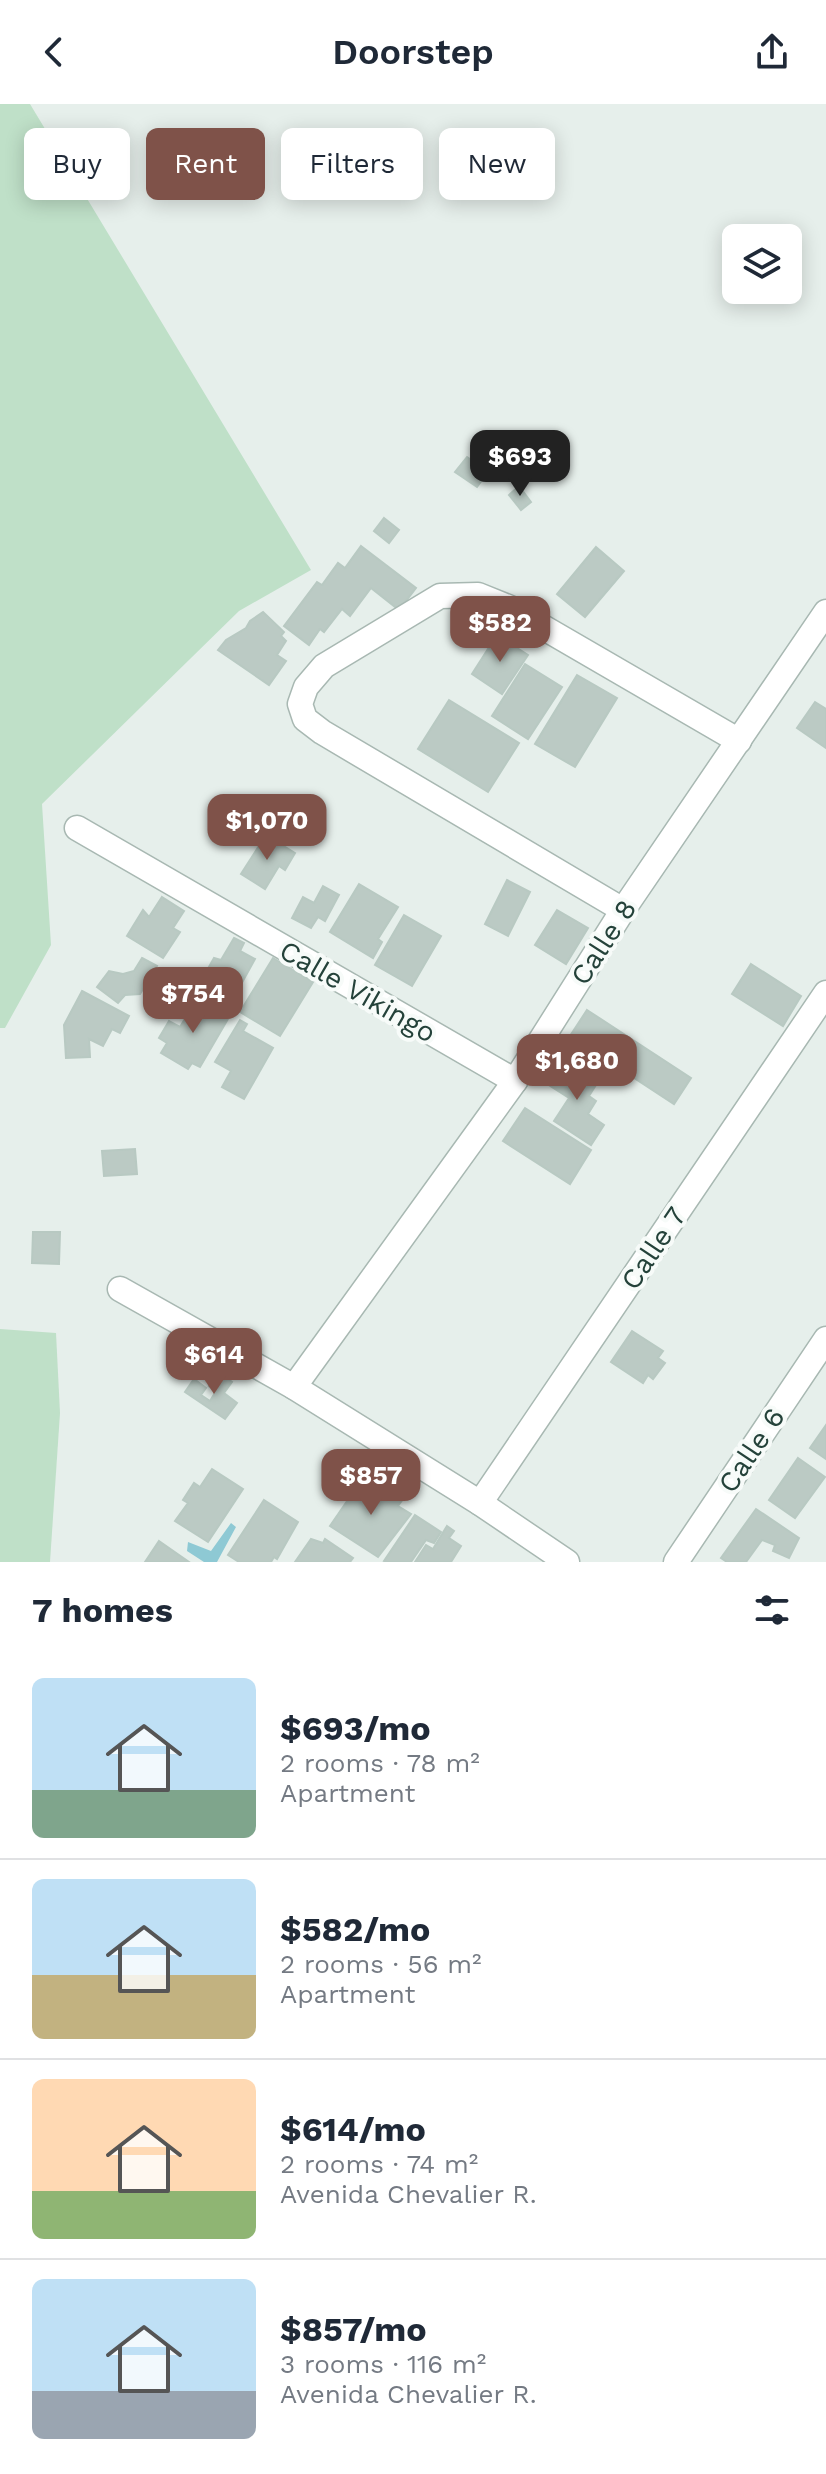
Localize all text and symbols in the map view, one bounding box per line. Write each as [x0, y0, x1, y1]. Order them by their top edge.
icon: back [32, 30, 76, 74]
icon: share [750, 30, 794, 74]
text: Doorstep [332, 31, 494, 73]
chip: Buy [24, 128, 130, 200]
chip: Rent [146, 128, 265, 200]
chip: Filters [281, 128, 423, 200]
chip: New [439, 128, 555, 200]
map controls [722, 224, 802, 304]
button: layers [722, 224, 802, 304]
pin: $693 [473, 430, 567, 498]
text: $693 [488, 441, 552, 471]
pin: $582 [453, 596, 547, 664]
text: $582 [468, 607, 532, 637]
pin: $1,070 [202, 794, 332, 862]
text: $1,070 [225, 805, 309, 835]
street label: Calle 8 [564, 893, 643, 991]
street label: Calle Vikingo [274, 933, 442, 1049]
pin: $754 [146, 967, 240, 1035]
text: $754 [161, 978, 225, 1008]
pin: $1,680 [512, 1034, 642, 1102]
text: $1,680 [535, 1045, 619, 1075]
street label: Calle 7 [614, 1201, 693, 1296]
pin: $614 [167, 1328, 261, 1396]
text: $614 [184, 1339, 244, 1369]
street label: Calle 6 [711, 1402, 792, 1499]
pin: $857 [324, 1449, 418, 1517]
text: $857 [339, 1460, 403, 1490]
icon: filters [750, 1588, 794, 1632]
text: 7 homes [32, 1590, 173, 1630]
text: $693/mo [280, 1708, 431, 1748]
icon: home [96, 1710, 192, 1806]
text: 2 rooms · 78 m² [280, 1748, 480, 1778]
text: Apartment [280, 1778, 416, 1808]
text: $582/mo [280, 1909, 430, 1949]
icon: home [96, 1911, 192, 2007]
text: 2 rooms · 56 m² [280, 1949, 482, 1979]
text: Apartment [280, 1979, 416, 2009]
text: $614/mo [280, 2109, 426, 2149]
icon: home [96, 2111, 192, 2207]
text: 2 rooms · 74 m² [280, 2149, 478, 2179]
text: Avenida Chevalier R. [280, 2179, 537, 2209]
text: $857/mo [280, 2309, 427, 2349]
icon: home [96, 2311, 192, 2407]
text: 3 rooms · 116 m² [280, 2349, 486, 2379]
text: Avenida Chevalier R. [280, 2379, 537, 2409]

